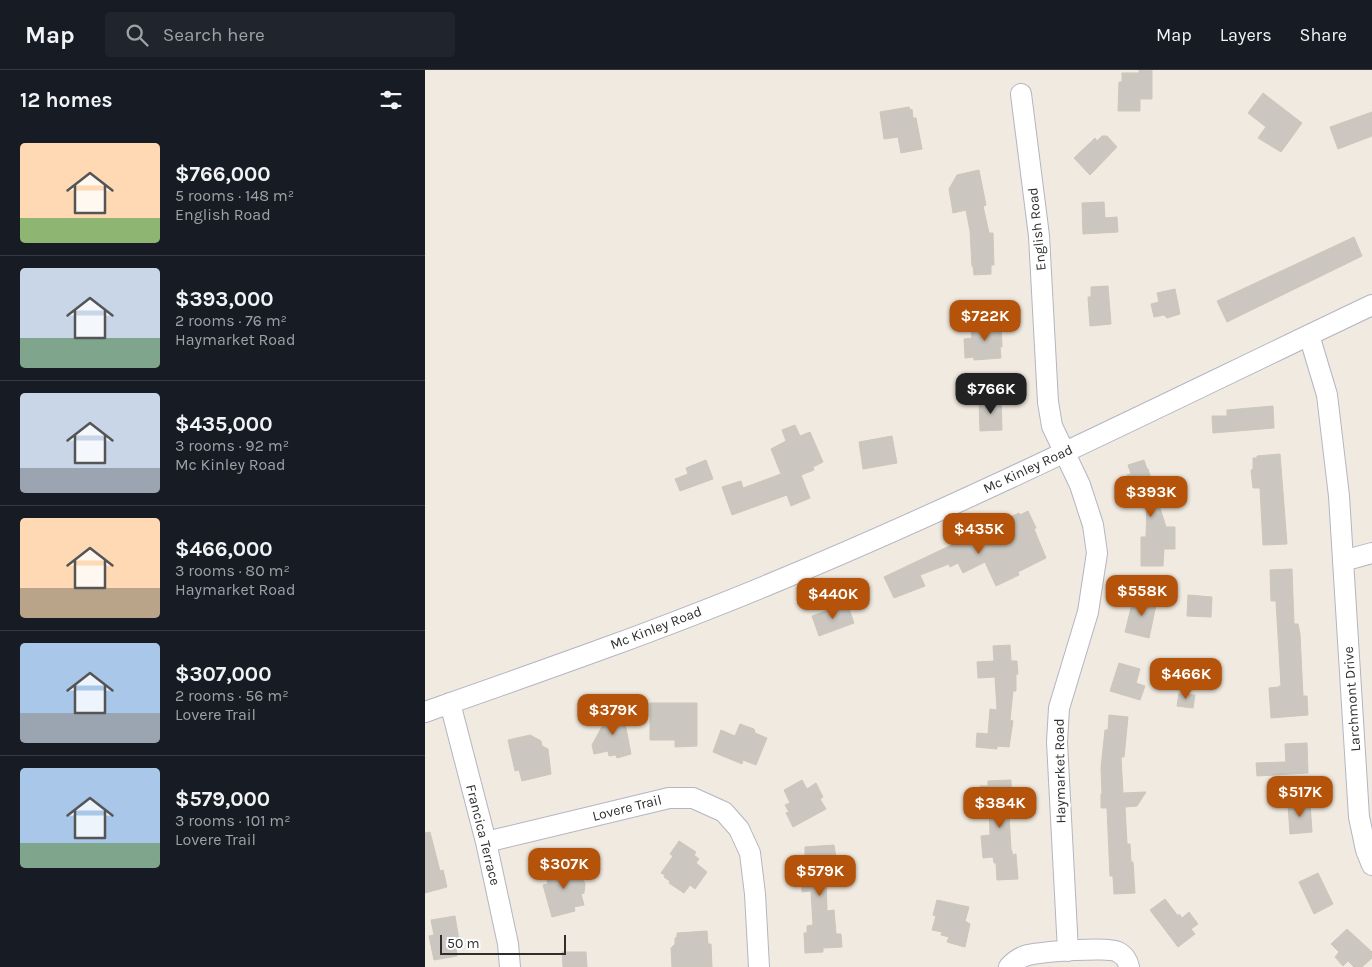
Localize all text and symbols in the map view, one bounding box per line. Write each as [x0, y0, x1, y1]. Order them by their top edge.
search box [105, 12, 455, 57]
text: Map [25, 21, 75, 49]
icon: search [123, 21, 151, 49]
text: Search here [163, 24, 265, 46]
text: Map [1156, 24, 1192, 46]
text: Layers [1220, 24, 1272, 46]
text: Share [1300, 24, 1347, 46]
icon: filters [377, 86, 405, 114]
text: 12 homes [20, 88, 113, 112]
text: $766,000 [175, 162, 271, 186]
icon: home [60, 163, 120, 223]
text: 5 rooms · 148 m² [175, 186, 294, 205]
street label: English Road [1024, 187, 1050, 271]
text: English Road [175, 205, 271, 224]
text: $393,000 [175, 287, 274, 311]
icon: home [60, 288, 120, 348]
pin: $722K [950, 300, 1020, 342]
text: $722K [961, 306, 1009, 325]
text: 2 rooms · 76 m² [175, 311, 287, 330]
text: Haymarket Road [175, 330, 295, 349]
pin: $766K [956, 372, 1026, 415]
text: $766K [967, 379, 1015, 398]
text: $435,000 [175, 412, 272, 436]
icon: home [60, 413, 120, 473]
text: 3 rooms · 92 m² [175, 436, 289, 455]
street label: Mc Kinley Road [981, 441, 1075, 497]
text: Mc Kinley Road [175, 455, 286, 474]
pin: $393K [1116, 476, 1186, 518]
text: $393K [1125, 482, 1177, 501]
pin: $435K [944, 512, 1014, 555]
text: $435K [954, 519, 1004, 538]
text: $466,000 [175, 537, 273, 561]
icon: home [60, 538, 120, 598]
text: 3 rooms · 80 m² [175, 561, 290, 580]
pin: $558K [1107, 574, 1177, 617]
pin: $440K [798, 578, 868, 620]
text: Haymarket Road [175, 580, 295, 599]
text: $558K [1117, 581, 1167, 600]
text: $440K [808, 584, 858, 603]
street label: Mc Kinley Road [608, 603, 704, 653]
street label: Larchmont Drive [1340, 646, 1364, 752]
pin: $466K [1151, 658, 1221, 700]
text: $307,000 [175, 662, 271, 686]
icon: home [60, 663, 120, 723]
text: $466K [1161, 664, 1211, 683]
text: 2 rooms · 56 m² [175, 686, 289, 705]
pin: $379K [578, 694, 648, 736]
text: $379K [588, 700, 638, 719]
text: Lovere Trail [175, 705, 256, 724]
street label: Haymarket Road [1051, 718, 1069, 824]
pin: $517K [1265, 776, 1335, 818]
text: $517K [1278, 782, 1322, 801]
street label: Francica Terrace [462, 783, 504, 887]
pin: $384K [965, 786, 1035, 829]
text: $579,000 [175, 787, 270, 811]
icon: home [60, 788, 120, 848]
street label: Lovere Trail [591, 791, 663, 825]
text: $384K [974, 793, 1026, 812]
text: 3 rooms · 101 m² [175, 811, 291, 830]
text: Lovere Trail [175, 830, 256, 849]
pin: $307K [529, 848, 599, 890]
text: $307K [539, 854, 589, 873]
pin: $579K [785, 854, 855, 897]
text: $579K [796, 861, 844, 880]
scale bar [440, 932, 566, 955]
text: 50 m [447, 935, 480, 952]

